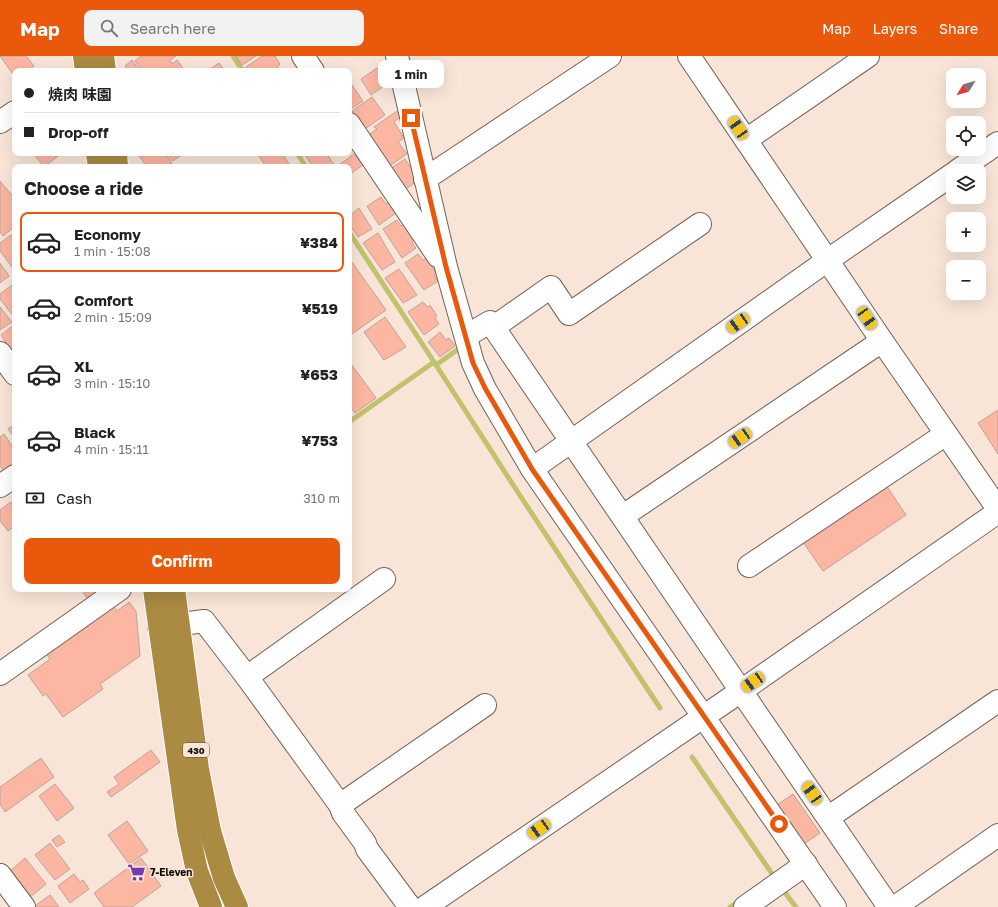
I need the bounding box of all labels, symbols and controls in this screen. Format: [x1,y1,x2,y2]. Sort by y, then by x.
search box [84,10,364,46]
text: Map [20,17,60,40]
icon: search [98,17,120,39]
text: Search here [130,19,216,37]
text: Map [822,20,851,37]
text: Layers [873,20,917,37]
text: Share [939,20,978,37]
callout: 1 min [378,60,444,88]
text: 1 min [395,66,427,82]
north arrow [946,68,986,108]
map controls [946,68,986,300]
text: 焼肉 味園 [48,85,112,103]
route end [402,109,420,127]
car [726,115,750,141]
button: locate [946,116,986,156]
text: Drop-off [48,123,108,141]
button: layers [946,164,986,204]
text: Choose a ride [24,177,143,199]
button: + [946,212,986,252]
icon: car [26,224,62,260]
text: Economy [74,225,141,243]
text: ¥384 [300,233,338,251]
text: 1 min · 15:08 [74,243,151,259]
button: − [946,260,986,300]
icon: car [26,290,62,326]
text: Comfort [74,291,133,309]
text: ¥519 [302,299,338,317]
car [855,305,879,331]
text: 2 min · 15:09 [74,309,152,325]
car [725,311,751,335]
icon: car [26,356,62,392]
text: XL [74,357,93,375]
text: ¥653 [300,365,338,383]
text: 3 min · 15:10 [74,375,150,391]
icon: car [26,422,62,458]
text: Black [74,423,116,441]
car [727,426,753,450]
text: ¥753 [302,431,338,449]
text: 4 min · 15:11 [74,441,149,457]
icon: cash [24,487,46,509]
text: Cash [56,489,92,507]
text: 310 m [303,490,340,506]
button: Confirm [24,538,340,584]
car [740,670,766,694]
road number: 430 [183,743,209,757]
car [800,780,824,806]
route start [770,815,788,833]
car [526,817,552,841]
supermarket icon: 7-Eleven [127,862,147,882]
place label: 7-Eleven [150,866,192,878]

